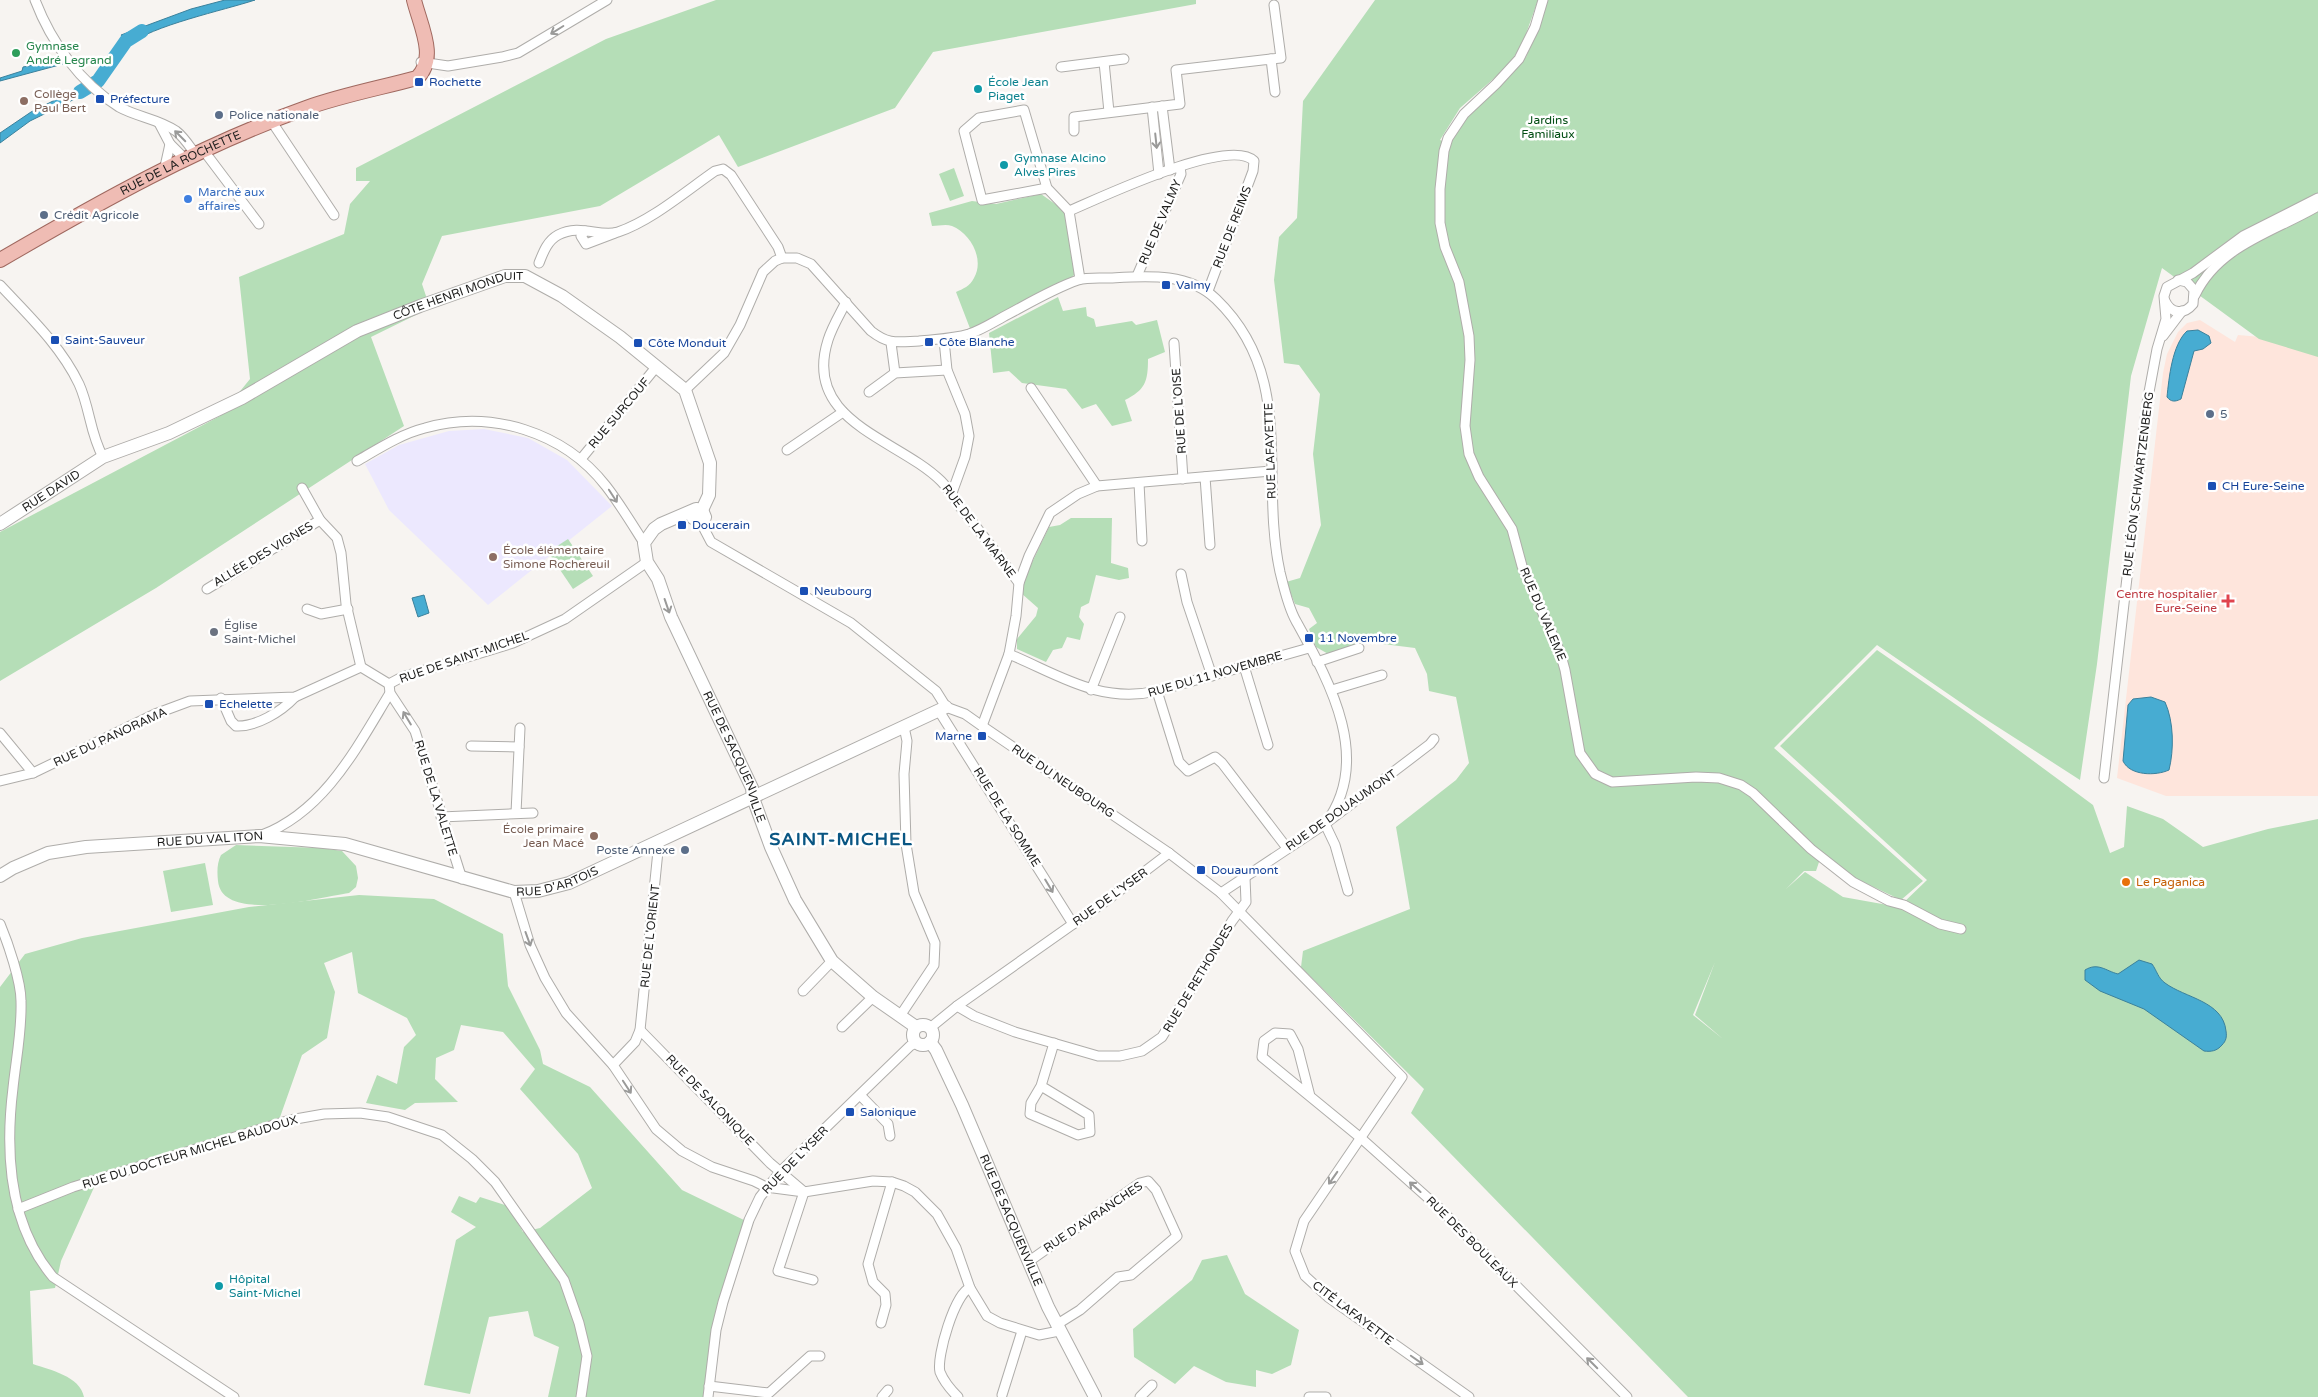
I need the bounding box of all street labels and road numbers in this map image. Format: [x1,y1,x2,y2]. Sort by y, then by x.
street label: RUE DE LA ROCHETTE [118,127,243,198]
street label: RUE DE VALMY [1136,177,1184,267]
street label: RUE DE REIMS [1210,184,1254,270]
street label: CÔTE HENRI MONDUIT [391,269,524,323]
street label: RUE DE L'OISE [1169,367,1189,454]
street label: RUE SURCOUF [585,375,653,451]
street label: RUE LÉON SCHWARTZENBERG [2120,391,2156,577]
street label: RUE LAFAYETTE [1261,402,1279,499]
street label: RUE DAVID [19,467,83,515]
street label: RUE DE LA MARNE [939,482,1019,581]
street label: ALLÉE DES VIGNES [211,519,315,589]
street label: RUE DU VALEME [1517,565,1569,663]
street label: RUE DE SAINT-MICHEL [397,628,531,686]
street label: RUE DU 11 NOVEMBRE [1146,648,1284,700]
street label: RUE DE SACQUENVILLE [700,689,768,825]
street label: RUE DU PANORAMA [51,705,169,769]
street label: RUE DE LA VALETTE [412,738,460,858]
street label: RUE DU NEUBOURG [1009,741,1117,821]
street label: RUE DE LA SOMME [971,765,1044,870]
street label: RUE DE DOUAUMONT [1283,766,1400,854]
street label: RUE DU VAL ITON [156,829,263,849]
street label: RUE D'ARTOIS [516,863,600,899]
street label: RUE DE L'YSER [1070,865,1150,929]
street label: RUE DE L'ORIENT [638,883,662,988]
street label: RUE DE RETHONDES [1160,921,1236,1035]
street label: RUE DE SALONIQUE [663,1052,757,1149]
street label: RUE DU DOCTEUR MICHEL BAUDOUX [81,1112,299,1192]
street label: RUE DE L'YSER [759,1123,831,1197]
street label: RUE DE SACQUENVILLE [977,1152,1045,1289]
street label: RUE D'AVRANCHES [1041,1179,1145,1255]
street label: RUE DES BOULEAUX [1423,1193,1521,1291]
street label: CITÉ LAFAYETTE [1310,1278,1397,1348]

